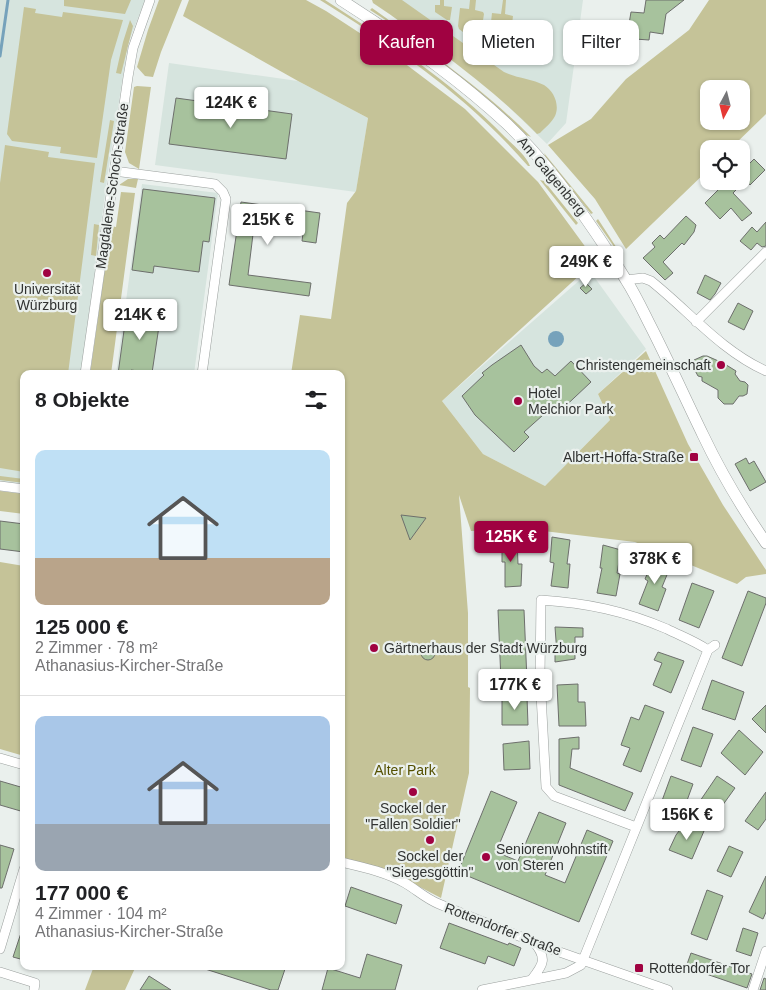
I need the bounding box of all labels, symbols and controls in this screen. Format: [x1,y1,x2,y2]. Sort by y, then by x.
chip: Kaufen [360,20,453,65]
chip: Mieten [463,20,553,65]
chip: Filter [563,20,639,65]
north arrow [700,80,750,130]
map controls [700,80,750,190]
pin: 124K € [190,86,272,129]
text: 124K € [205,94,257,111]
street label: Magdalene-Schoch-Straße [92,102,132,270]
street label: Am Galgenberg [514,133,590,219]
button: locate [700,140,750,190]
pin: 215K € [227,204,309,246]
text: 215K € [242,211,294,228]
pin: 249K € [545,246,627,288]
text: 249K € [560,253,612,270]
marker: Universität Würzburg [41,267,53,279]
place label: Universität Würzburg [14,281,80,313]
pin: 214K € [99,298,181,341]
text: 214K € [114,306,166,323]
place label: Christengemeinschaft [576,357,711,373]
marker: Christengemeinschaft [715,359,727,371]
place label: Hotel Melchior Park [528,385,615,417]
icon: filters [302,386,330,414]
text: 8 Objekte [35,388,130,411]
marker: Hotel Melchior Park [512,395,524,407]
place label: Albert-Hoffa-Straße [563,449,684,465]
marker: Albert-Hoffa-Straße [688,451,700,463]
icon: home [138,483,228,573]
pin: 125K € [470,520,552,563]
text: 125K € [485,528,537,545]
pin: 378K € [614,542,696,585]
text: 378K € [629,550,681,567]
text: 125 000 € [35,615,128,638]
text: 2 Zimmer · 78 m² [35,639,158,656]
place label: Gärtnerhaus der Stadt Würzburg [384,640,587,656]
marker: Gärtnerhaus der Stadt Würzburg [368,642,380,654]
text: Athanasius-Kircher-Straße [35,657,224,674]
pin: 177K € [474,668,556,711]
text: 177K € [489,676,541,693]
icon: home [138,748,228,838]
park label: Alter Park [374,762,437,778]
marker: Sockel der "Fallen Soldier" [407,786,419,798]
pin: 156K € [646,798,728,841]
place label: Sockel der "Fallen Soldier" [365,800,461,832]
text: 156K € [661,806,713,823]
marker: Sockel der "Siegesgöttin" [424,834,436,846]
place label: Seniorenwohnstift von Steren [496,841,607,873]
place label: Sockel der "Siegesgöttin" [387,848,474,880]
marker: Seniorenwohnstift von Steren [480,851,492,863]
text: 177 000 € [35,881,128,904]
street label: Rottendorfer Straße [442,899,564,959]
text: 4 Zimmer · 104 m² [35,905,167,922]
text: Athanasius-Kircher-Straße [35,923,224,940]
place label: Rottendorfer Tor [649,960,750,976]
marker: Rottendorfer Tor [633,962,645,974]

